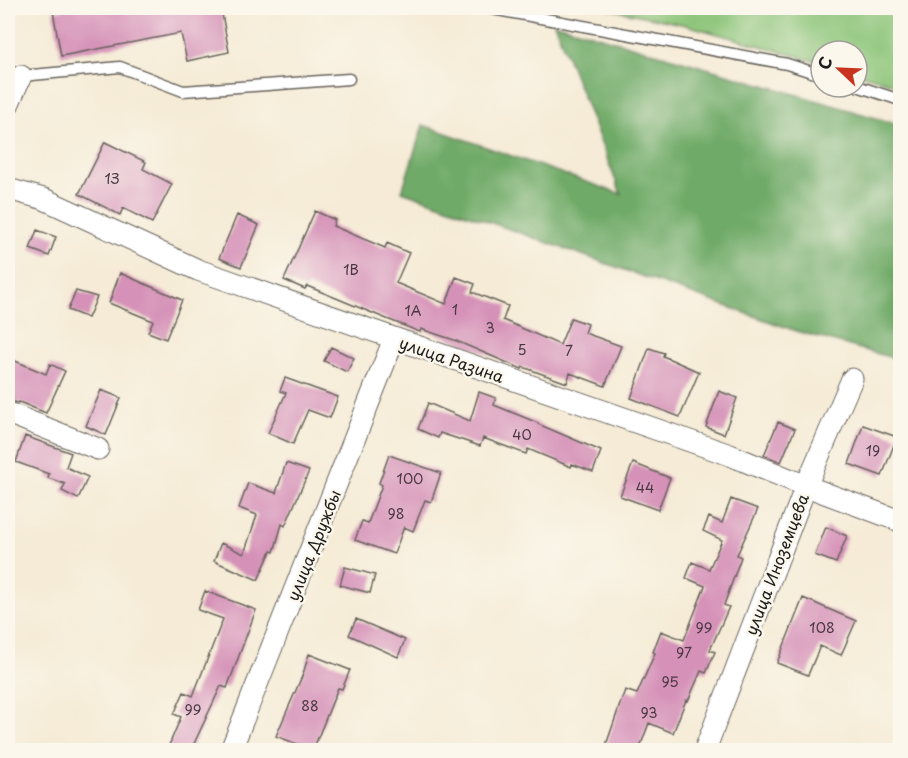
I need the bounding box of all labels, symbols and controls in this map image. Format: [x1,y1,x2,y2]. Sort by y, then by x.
north arrow [809,39,869,99]
text: С [811,53,838,73]
house number: 1З [104,168,120,189]
house number: 1В [343,259,359,280]
house number: 1 [452,299,458,320]
house number: 1А [404,300,422,321]
house number: 3 [485,317,495,338]
street label: улица Разина [396,330,508,388]
house number: 5 [517,339,527,360]
house number: 7 [565,340,573,361]
house number: 40 [512,424,532,445]
house number: 19 [866,440,880,461]
house number: 100 [397,468,423,489]
house number: 44 [636,477,654,498]
street label: улица Дружбы [280,486,346,604]
street label: улица Иноземцева [738,490,814,638]
house number: 98 [388,503,404,524]
house number: 99 [695,617,713,638]
house number: 108 [809,617,835,638]
house number: 97 [676,642,692,663]
house number: 95 [661,671,679,692]
house number: 88 [301,695,319,716]
house number: 99 [184,699,202,720]
house number: 93 [640,702,658,723]

